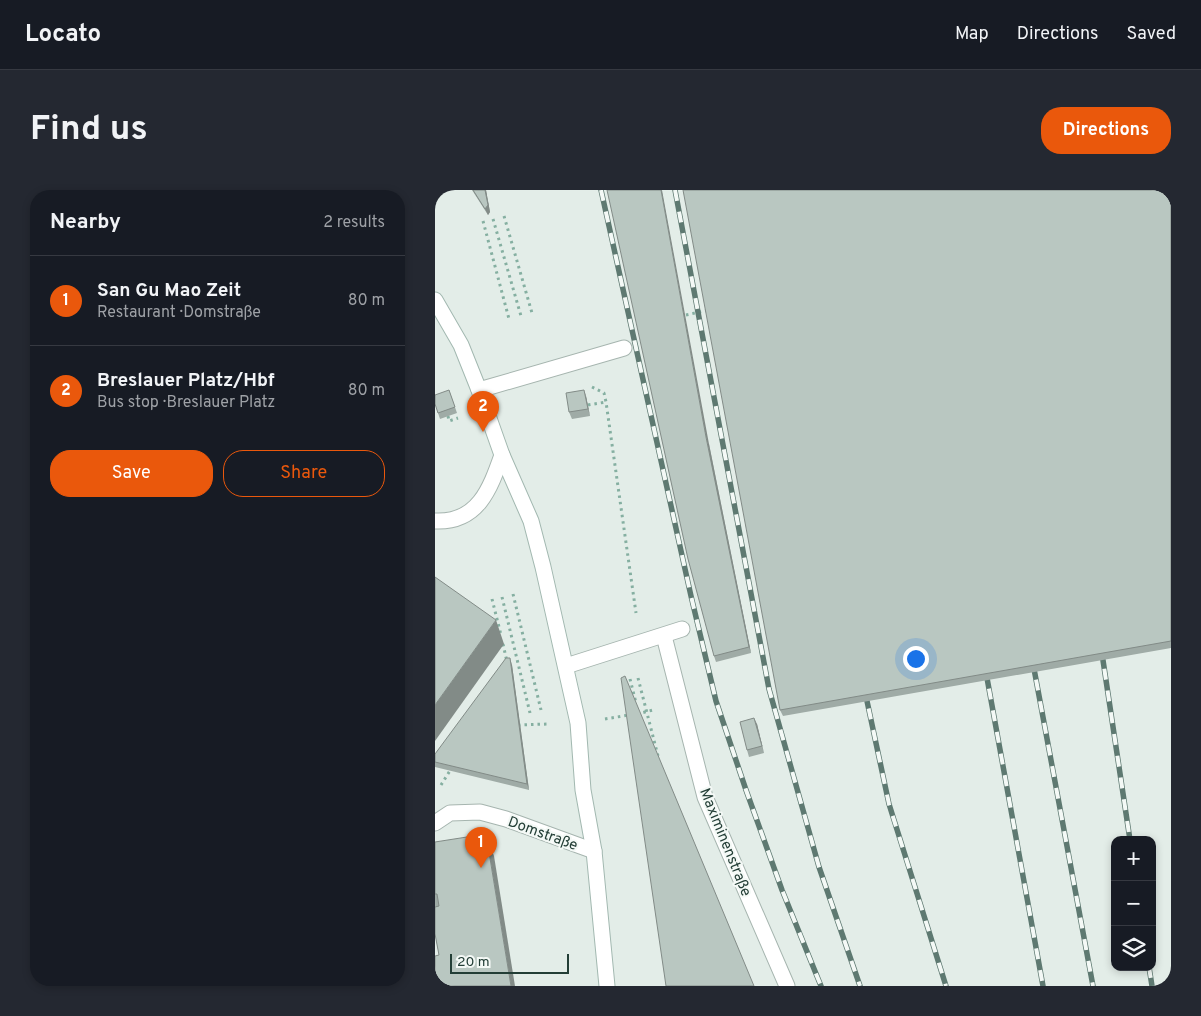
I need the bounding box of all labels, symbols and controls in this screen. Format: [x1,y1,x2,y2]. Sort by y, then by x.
text: Locato [25,20,101,50]
text: Map [955,23,989,46]
text: Directions [1017,23,1099,46]
text: Saved [1127,23,1176,46]
button: Directions [1041,107,1171,154]
text: Find us [30,108,148,152]
text: Nearby [50,209,121,236]
text: 2 results [323,213,385,233]
text: San Gu Mao Zeit [97,279,241,303]
text: 1 [63,291,69,311]
text: 80 m [348,291,385,311]
text: Restaurant · Domstraße [97,303,261,323]
text: Breslauer Platz/Hbf [97,369,275,393]
text: 2 [61,381,71,401]
text: 80 m [348,381,385,401]
pin: 2 [467,391,499,432]
text: Bus stop · Breslauer Platz [97,393,275,413]
button: Save [50,450,213,497]
button: Share [223,450,385,497]
your location [903,646,929,672]
street label: Maximinenstraße [694,786,755,899]
street label: Domstraße [505,813,580,856]
pin: 1 [465,827,497,868]
map controls [1111,836,1156,971]
button: + [1111,836,1156,881]
button: − [1111,881,1156,926]
button: layers [1111,926,1156,971]
scale bar [450,951,569,974]
text: 20 m [457,954,490,971]

